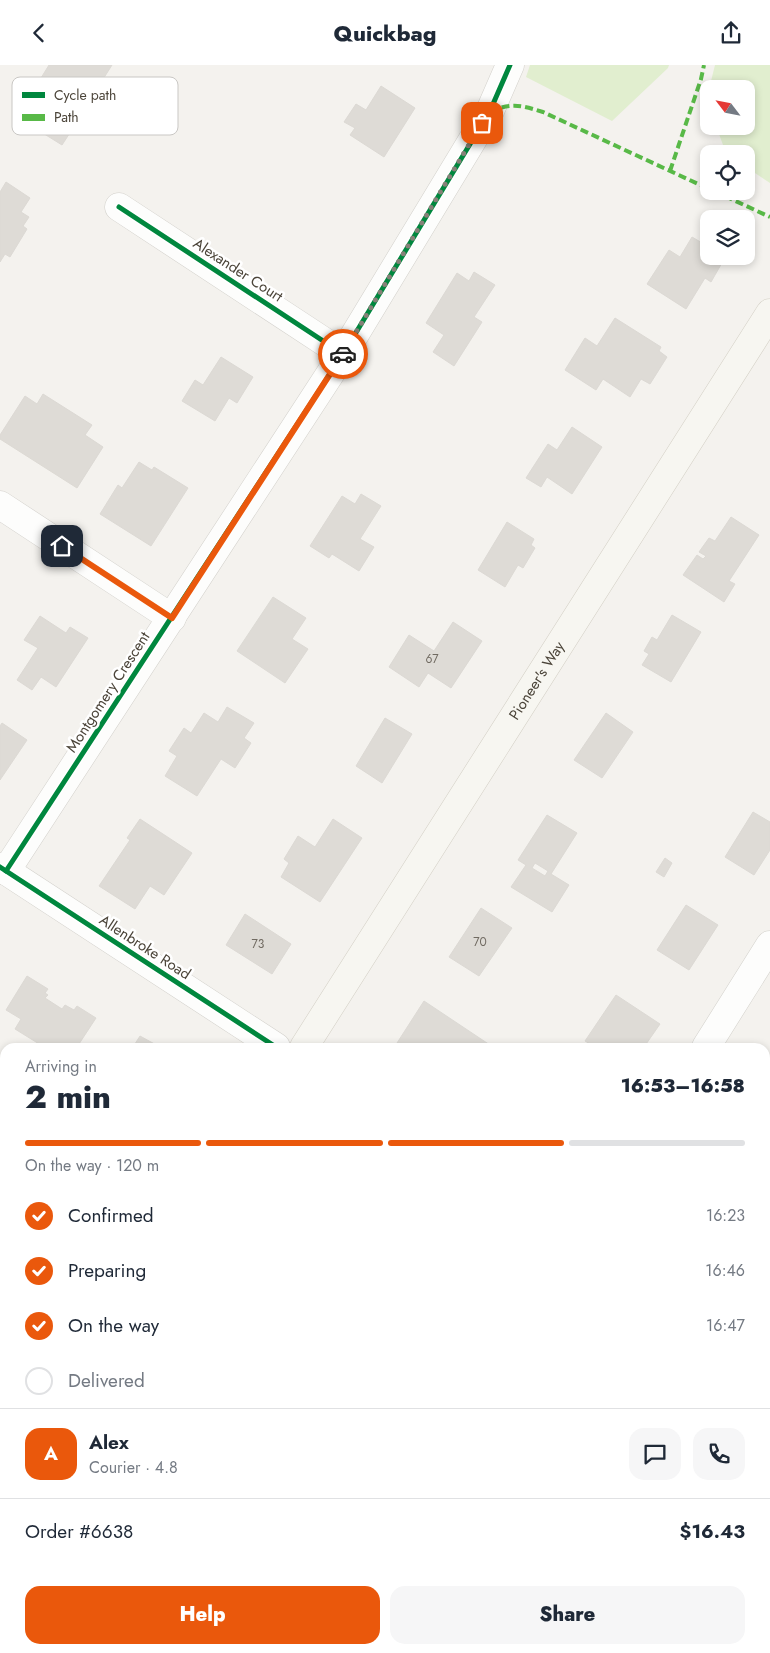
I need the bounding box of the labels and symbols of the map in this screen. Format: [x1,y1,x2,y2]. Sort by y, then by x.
legend [12,77,178,135]
north arrow [700,80,755,135]
text: Cycle path [54,85,116,105]
pin [461,102,503,144]
text: Path [54,107,79,127]
street label: Alexander Court [189,233,288,308]
courier [318,329,368,379]
pin [41,525,83,567]
street label: Montgomery Crescent [61,627,156,757]
street label: Pioneer's Way [503,637,570,724]
house number: 67 [425,650,439,668]
street label: Allenbroke Road [95,909,195,985]
house number: 70 [473,933,487,951]
house number: 73 [252,935,265,953]

